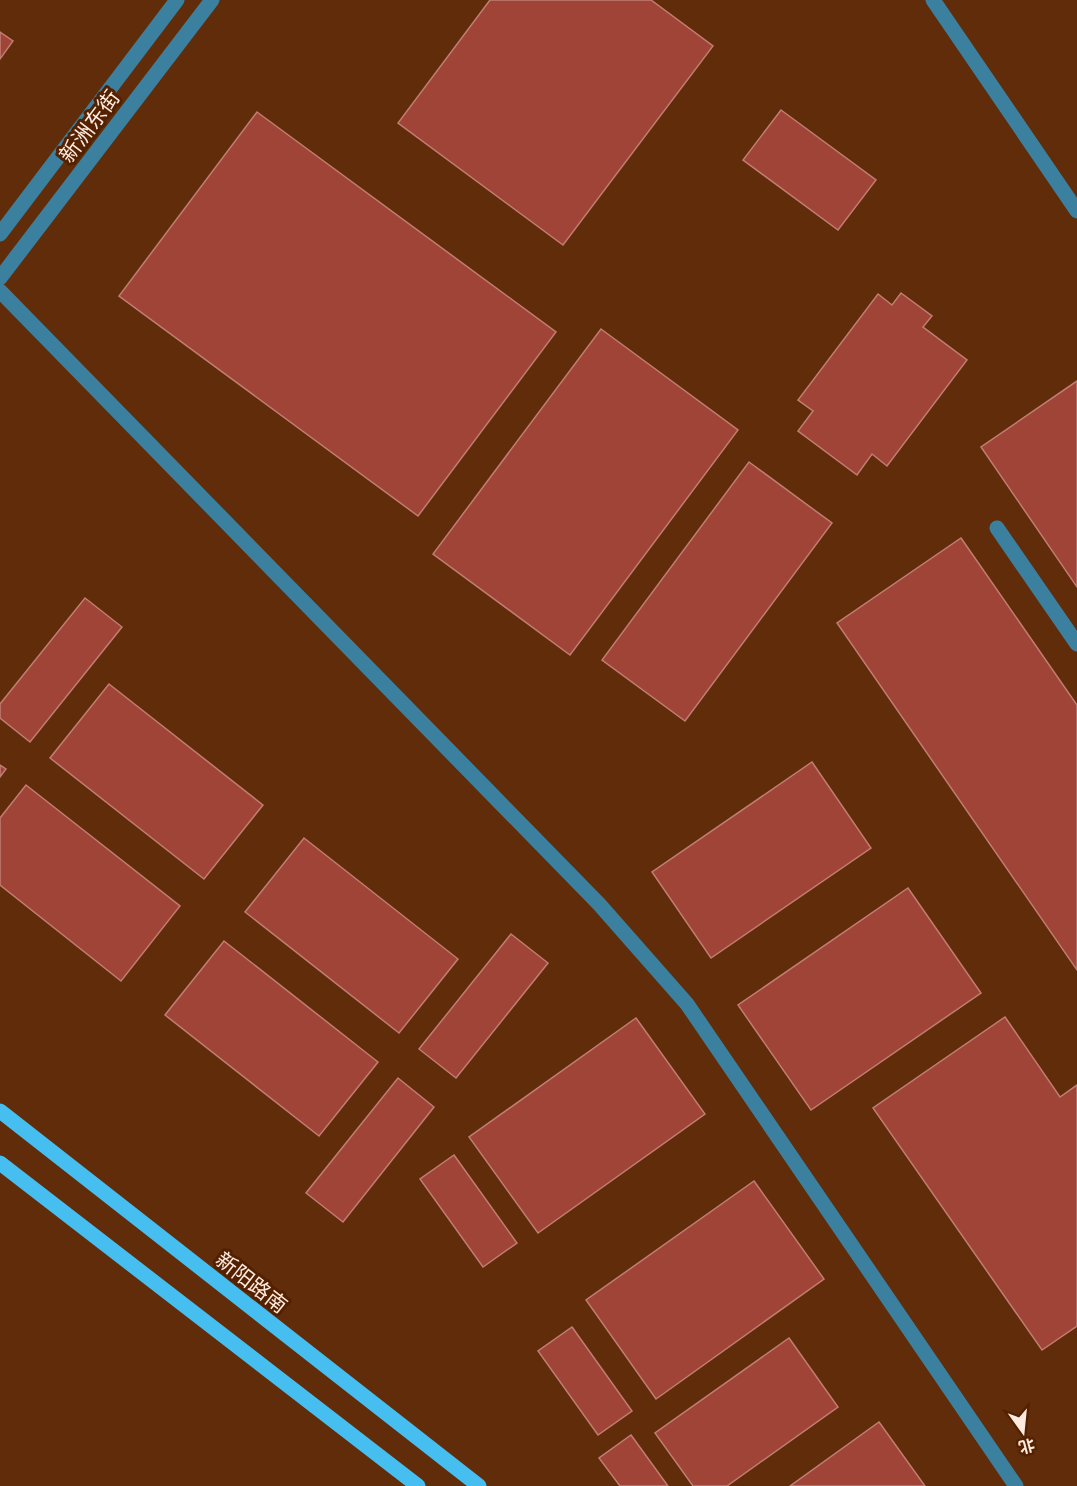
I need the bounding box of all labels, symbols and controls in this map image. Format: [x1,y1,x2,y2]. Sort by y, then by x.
street label: 新洲东街 [53,85,125,167]
street label: 新阳路南 [211,1246,293,1318]
north arrow [993,1402,1053,1462]
text: 北 [1017,1435,1037,1458]

